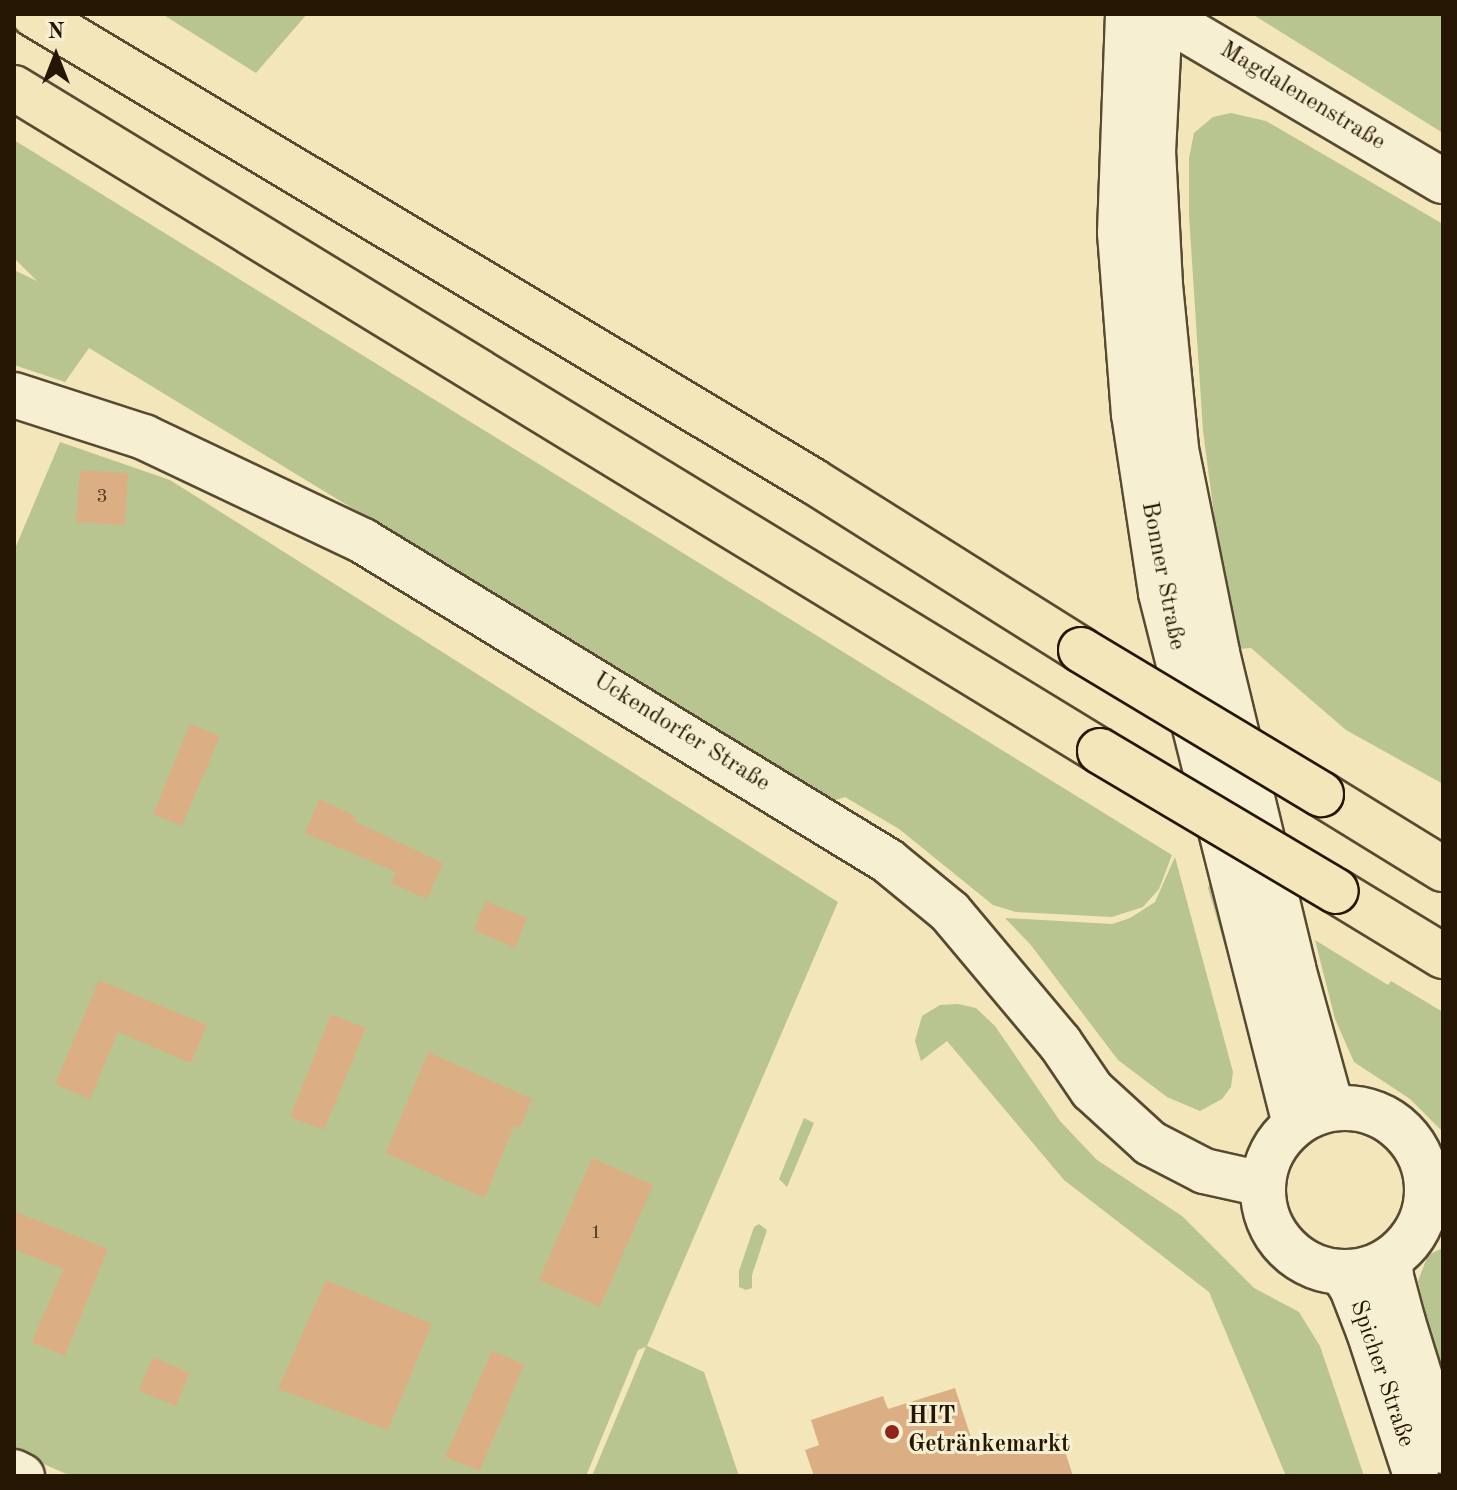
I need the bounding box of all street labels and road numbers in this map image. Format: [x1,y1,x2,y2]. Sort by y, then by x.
street label: Magdalenenstraße [1214,36,1390,158]
street label: Bonner Straße [1133,499,1191,653]
street label: Uckendorfer Straße [587,667,775,799]
street label: Spicher Straße [1342,1297,1420,1451]

